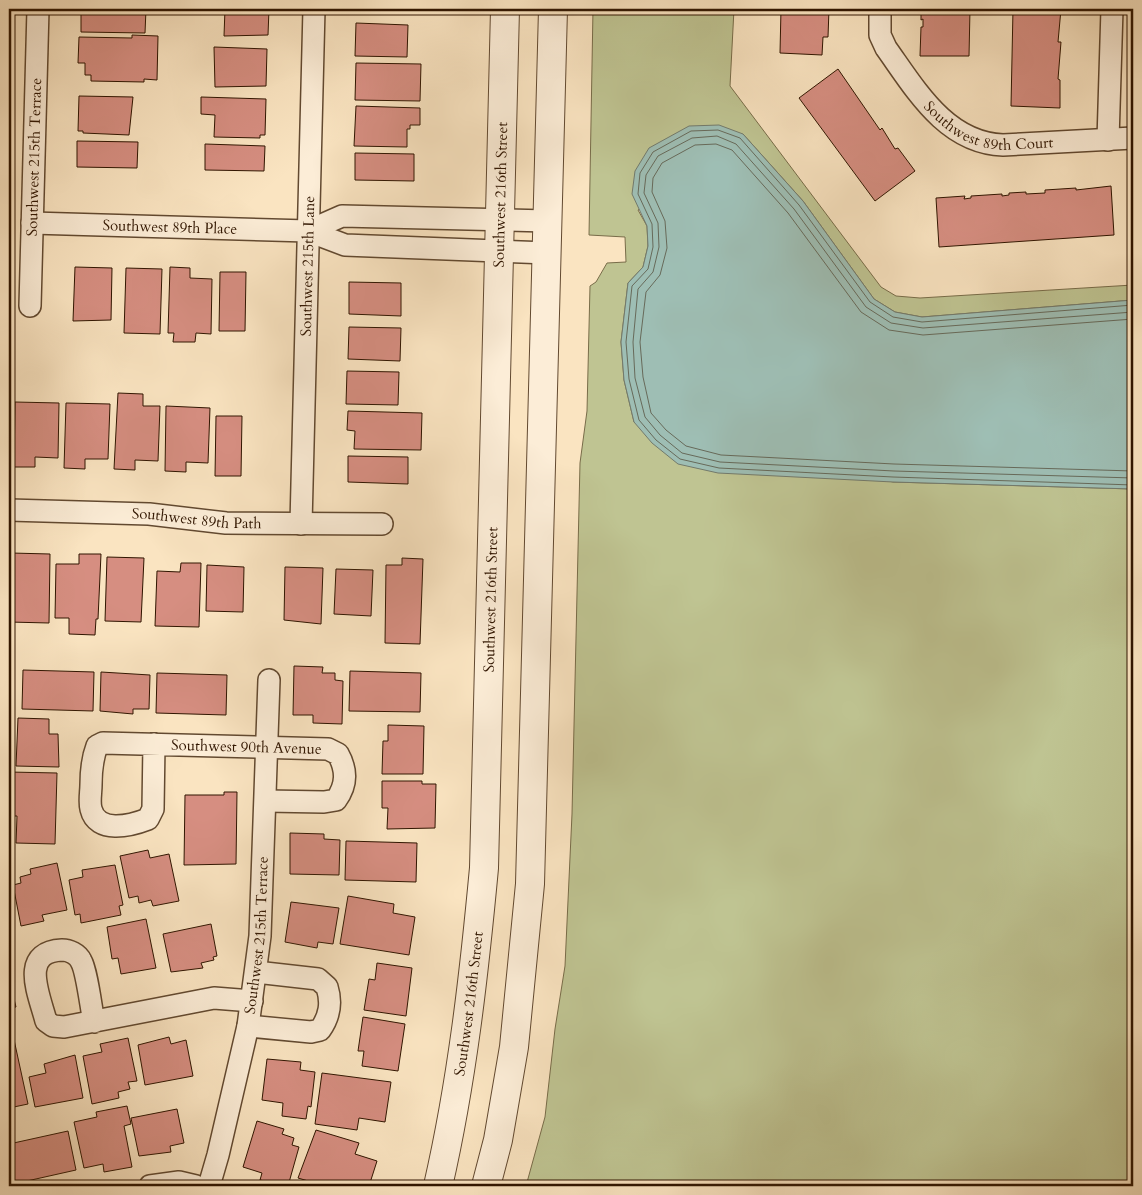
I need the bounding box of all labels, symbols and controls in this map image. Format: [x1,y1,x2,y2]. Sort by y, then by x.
street label: Southwest 215th Terrace [22,77,46,237]
street label: Southwest 89th Court [919,97,1054,155]
street label: Southwest 216th Street [489,121,512,268]
street label: Southwest 215th Lane [296,195,319,337]
street label: Southwest 89th Place [102,215,238,239]
street label: Southwest 89th Path [132,504,262,533]
street label: Southwest 216th Street [479,526,502,673]
street label: Southwest 90th Avenue [171,735,322,759]
street label: Southwest 215th Terrace [240,856,273,1015]
street label: Southwest 216th Street [449,930,488,1077]

